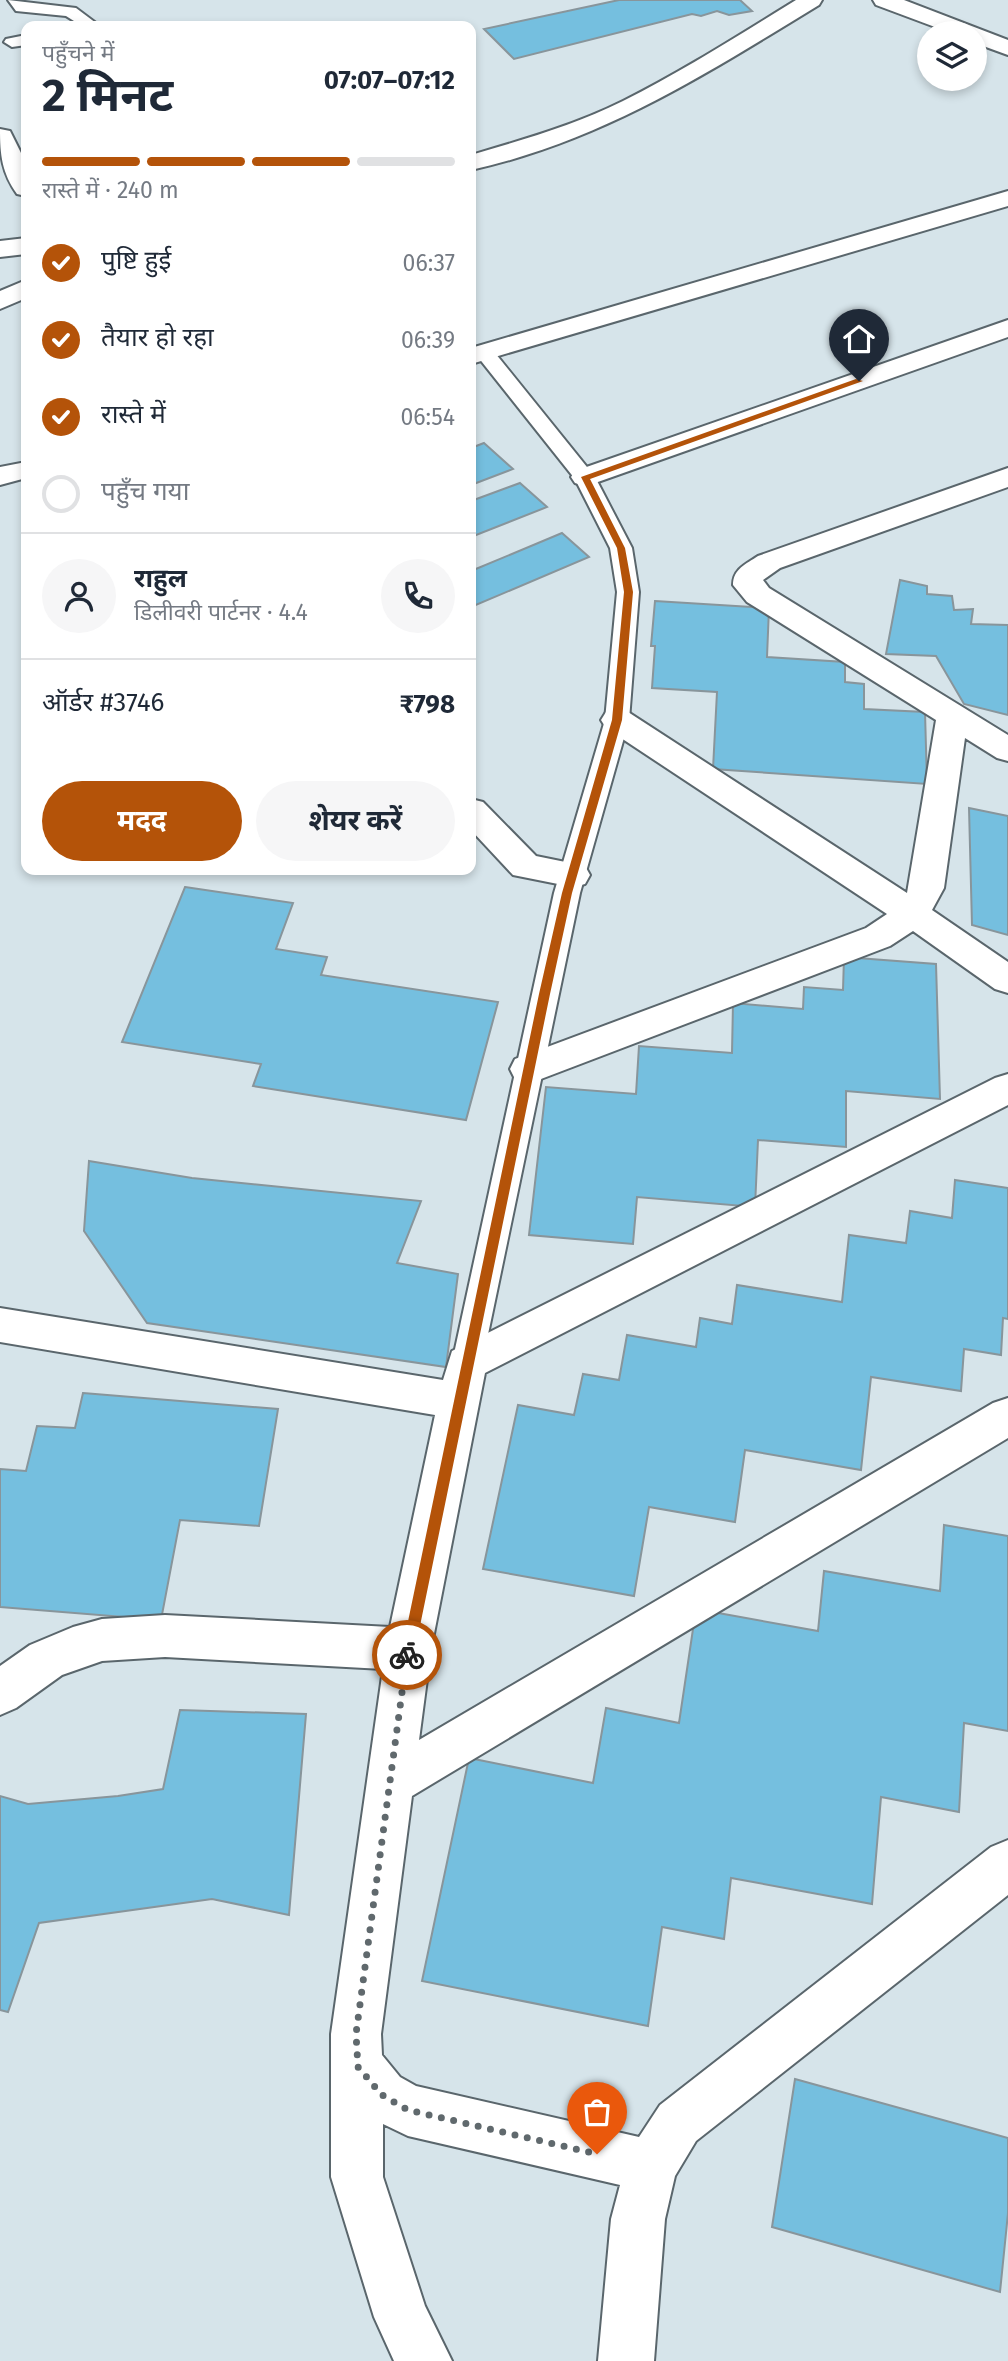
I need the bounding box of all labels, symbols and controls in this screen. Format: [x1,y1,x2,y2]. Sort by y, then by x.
map controls [917,21,987,91]
button: layers [917,21,987,91]
text: पहुँचने में [42,39,115,67]
text: 07:07–07:12 [324,65,455,96]
text: 2 मिनट [42,68,173,123]
text: रास्ते में · 240 m [42,176,179,204]
icon: check [42,244,80,282]
text: पुष्टि हुई [101,245,171,276]
text: 06:37 [403,249,455,277]
pin [829,309,889,381]
icon: home [840,320,878,358]
icon: check [42,321,80,359]
text: तैयार हो रहा [101,322,214,353]
text: 06:39 [401,326,455,354]
icon: check [42,398,80,436]
text: रास्ते में [101,399,166,430]
text: 06:54 [401,403,455,431]
text: पहुँच गया [101,476,189,507]
button: person [42,559,116,633]
button: phone [381,559,455,633]
text: राहुल [134,563,187,594]
text: डिलीवरी पार्टनर · 4.4 [134,598,308,626]
text: ऑर्डर #3746 [42,687,164,718]
text: ₹798 [399,689,455,720]
button: मदद [42,781,242,861]
button: शेयर करें [256,781,455,861]
courier [372,1620,442,1690]
icon: bike [388,1636,426,1674]
pin [567,2082,627,2154]
icon: bag [578,2093,616,2131]

